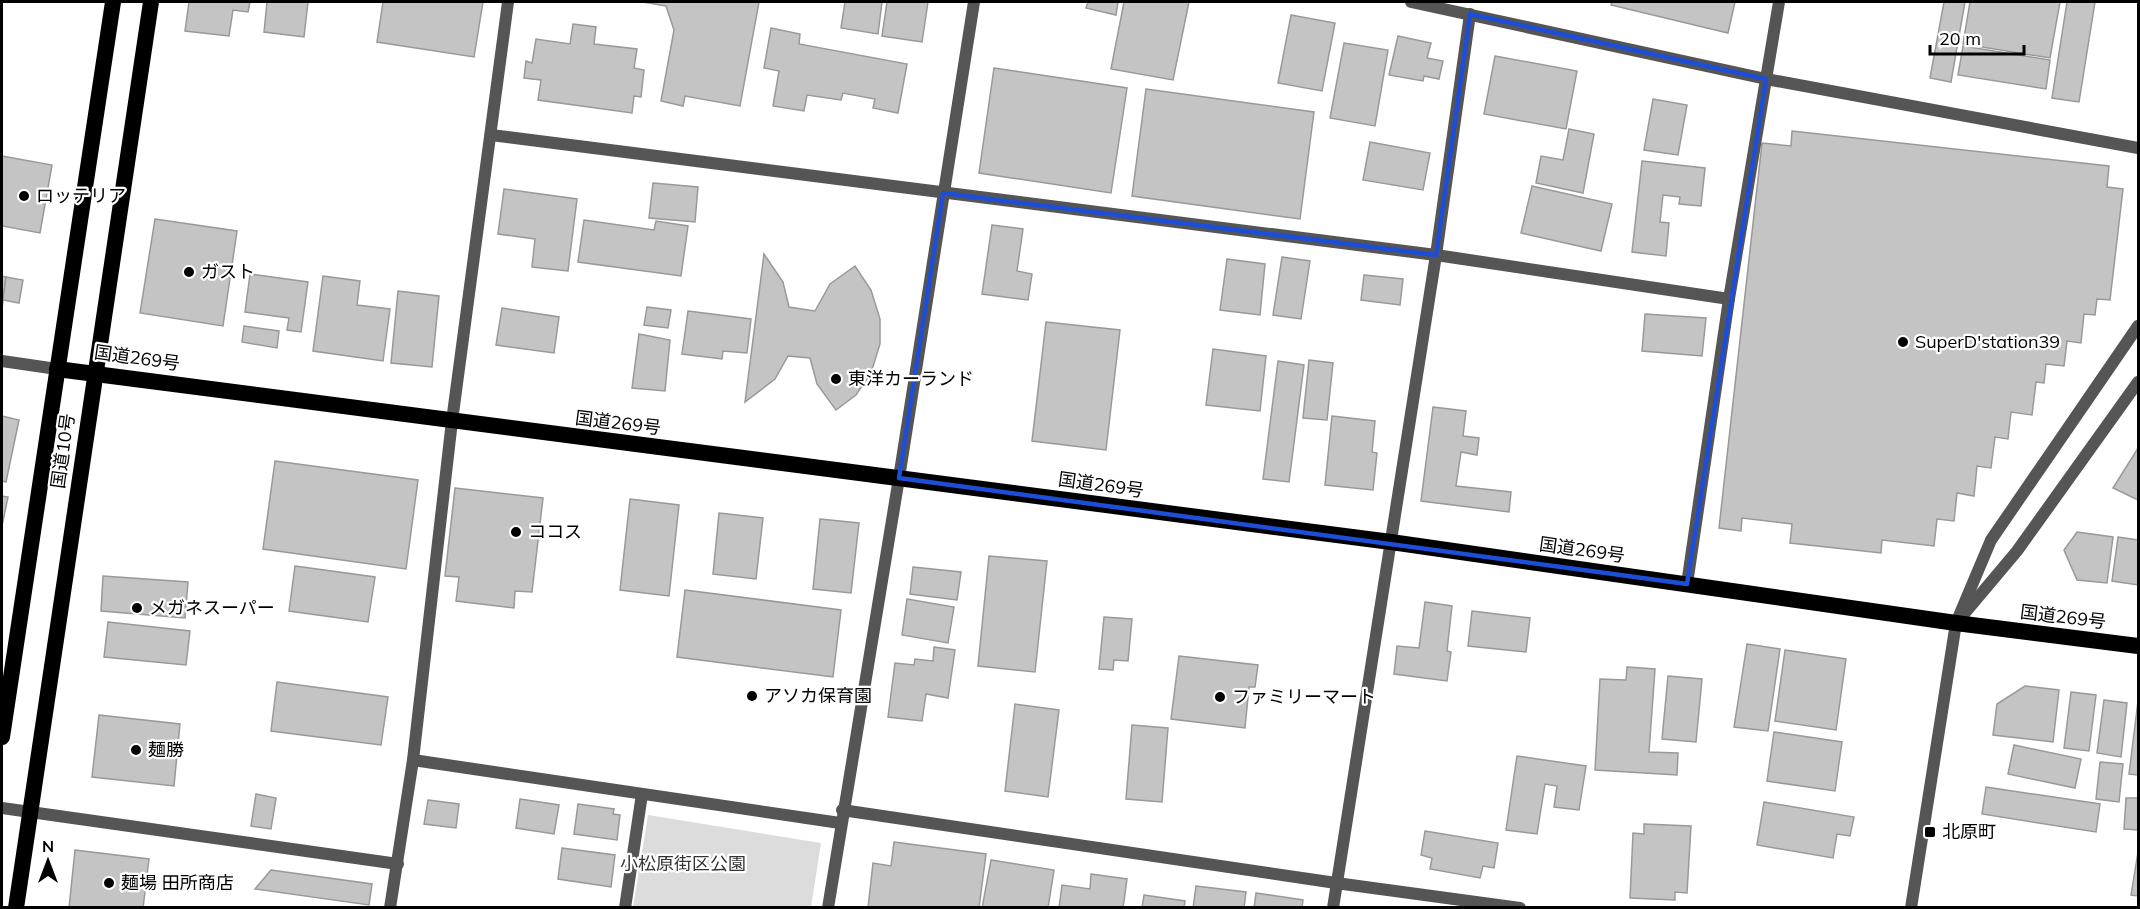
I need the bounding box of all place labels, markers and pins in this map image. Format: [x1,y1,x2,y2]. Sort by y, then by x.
place label: ロッテリア [36,184,126,207]
marker: ロッテリア [17,189,31,203]
place label: ガスト [201,260,255,283]
marker: ガスト [182,265,196,279]
place label: SuperD'station39 [1915,330,2060,353]
marker: SuperD'station39 [1896,335,1910,349]
place label: 東洋カーランド [848,367,974,390]
marker: 東洋カーランド [829,372,843,386]
place label: ココス [528,520,582,543]
marker: ココス [509,525,523,539]
place label: メガネスーパー [149,596,275,619]
marker: メガネスーパー [130,601,144,615]
place label: アソカ保育園 [764,684,872,707]
place label: ファミリーマート [1232,685,1376,708]
marker: アソカ保育園 [745,689,759,703]
marker: ファミリーマート [1213,690,1227,704]
place label: 麺勝 [148,738,184,761]
marker: 麺勝 [129,743,143,757]
place label: 北原町 [1942,820,1996,843]
marker: 北原町 [1923,825,1937,839]
place label: 麺場 田所商店 [121,871,234,894]
marker: 麺場 田所商店 [102,876,116,890]

